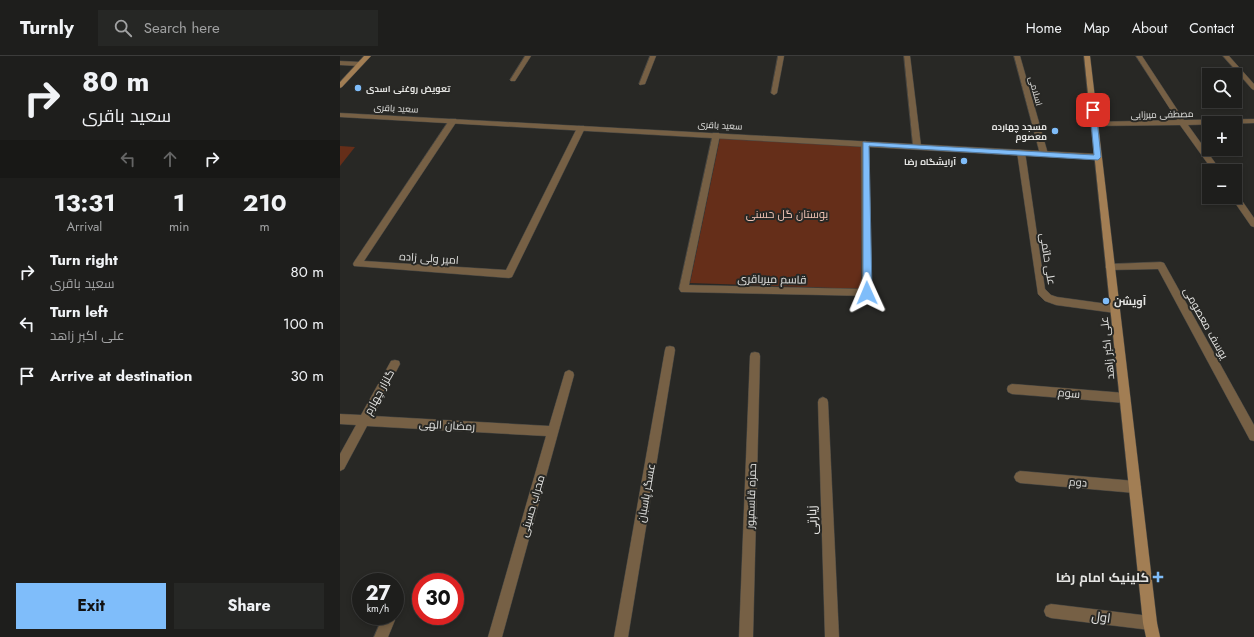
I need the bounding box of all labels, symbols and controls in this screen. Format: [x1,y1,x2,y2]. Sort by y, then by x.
search box [98,10,378,46]
text: Turnly [20,14,74,41]
icon: search [112,17,134,39]
text: Search here [144,17,220,39]
text: Home [1026,18,1062,38]
text: Map [1084,18,1110,38]
text: About [1132,18,1167,38]
text: Contact [1189,18,1234,38]
text: 80 m [82,61,149,102]
map controls [1202,68,1242,204]
button: search [1202,68,1242,108]
icon: right [16,72,68,124]
street label: اسلامی [1026,75,1046,107]
place label: تعویض روغنی اسدی [366,82,451,95]
marker: تعویض روغنی اسدی [353,83,363,93]
pin [1076,93,1110,127]
icon: arrive [1082,99,1104,121]
street label: سعید باقری [373,100,419,116]
text: سعید باقری [82,103,171,129]
street label: مصطفی میرزایی [1130,107,1194,121]
button: + [1202,116,1242,156]
street label: سعید باقری [697,117,743,133]
place label: مسجد چهارده معصوم [992,120,1047,143]
marker: مسجد چهارده معصوم [1050,126,1060,136]
icon: left [117,148,139,170]
icon: ahead [159,148,181,170]
icon: right [201,148,223,170]
place label: آرایشگاه رضا [904,155,956,168]
marker: آرایشگاه رضا [959,156,969,166]
button: − [1202,164,1242,204]
text: 13:31 [53,185,115,220]
text: 1 [173,185,185,220]
text: 210 [243,185,287,220]
park label: بوستان گل حسنی [746,206,828,222]
text: Arrival [67,217,102,236]
text: min [169,217,189,236]
text: m [260,217,270,236]
street label: علی حاتمی [1036,232,1060,286]
street label: امیر ولی زاده [399,248,459,268]
text: Turn right [50,249,118,271]
icon: right [16,261,38,283]
text: 80 m [291,261,324,283]
street label: قاسم میرباقری [737,270,807,288]
position arrow [846,272,888,314]
text: سعید باقری [50,274,114,293]
street label: یوسف معصومی [1180,284,1232,362]
place label: آویشن [1114,293,1147,309]
marker: آویشن [1101,296,1111,306]
text: Turn left [50,301,108,323]
icon: left [16,313,38,335]
text: 100 m [283,313,324,335]
street label: علی اکبر زاهد [1096,316,1118,380]
text: علی اکبر زاهد [50,326,125,345]
icon: arrive [16,365,38,387]
text: Arrive at destination [50,365,192,387]
text: 30 m [291,365,324,387]
street label: گلزار چهارم [360,366,398,418]
street label: سوم [1057,384,1081,402]
street label: رمضان الهی [419,416,476,434]
street label: عسگر پاسبان [633,462,659,524]
street label: حمزه قاسمپور [742,463,760,530]
street label: محراب حسینی [516,473,548,539]
street label: دوم [1068,473,1088,491]
street label: زیارتی [802,505,822,535]
place label: کلینیک امام رضا [1056,568,1149,587]
marker: کلینیک امام رضا [1152,571,1164,583]
speed limit sign: 30 [412,573,464,625]
text: 27 [365,579,391,608]
button: Exit [16,583,166,629]
button: Share [174,583,324,629]
text: km/h [367,601,389,616]
street label: اول [1090,606,1112,628]

